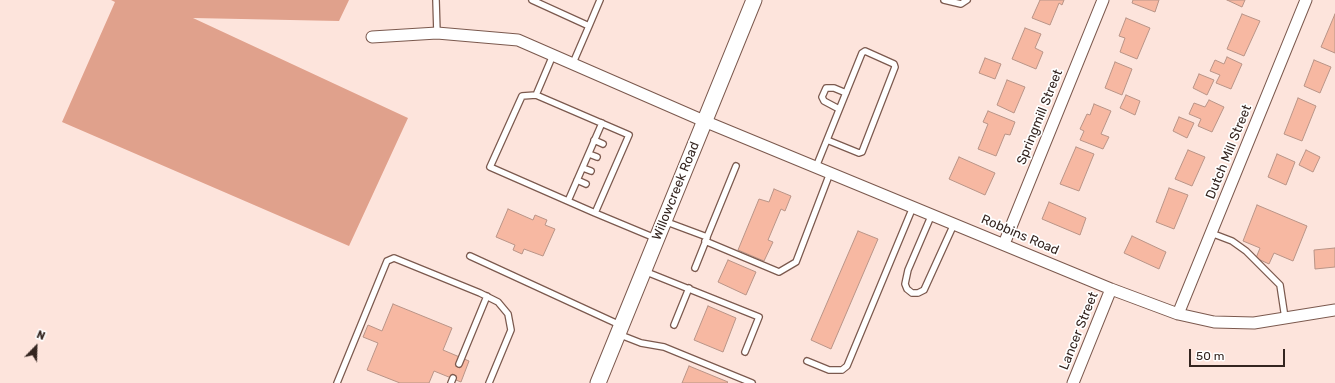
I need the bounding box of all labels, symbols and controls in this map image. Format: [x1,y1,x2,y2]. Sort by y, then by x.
street label: Springmill Street [1014,67,1066,167]
street label: Dutch Mill Street [1203,102,1255,202]
street label: Willowcreek Road [649,140,703,242]
street label: Robbins Road [979,212,1061,258]
street label: Lancer Street [1056,290,1102,372]
north arrow [16,327,56,367]
text: N [35,328,47,343]
scale bar [1191,341,1287,367]
text: 50 m [1196,349,1224,363]

